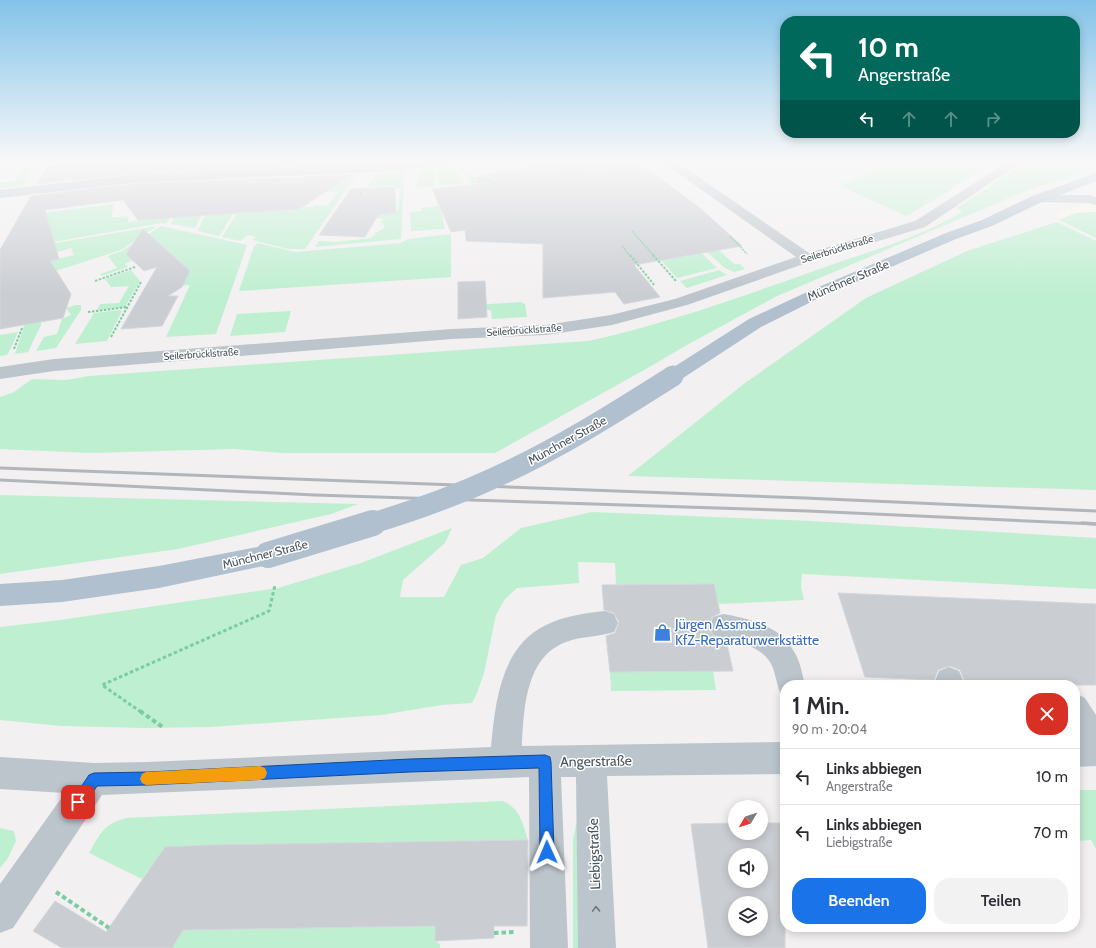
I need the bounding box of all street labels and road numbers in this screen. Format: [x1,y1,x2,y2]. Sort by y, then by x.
street label: Seilerbrücklstraße [799,232,875,266]
street label: Münchner Straße [805,256,891,304]
street label: Seilerbrücklstraße [486,321,562,339]
street label: Seilerbrücklstraße [163,345,239,363]
street label: Münchner Straße [525,412,609,468]
street label: Münchner Straße [221,536,309,572]
street label: Angerstraße [560,751,632,771]
street label: Liebigstraße [584,818,604,890]

